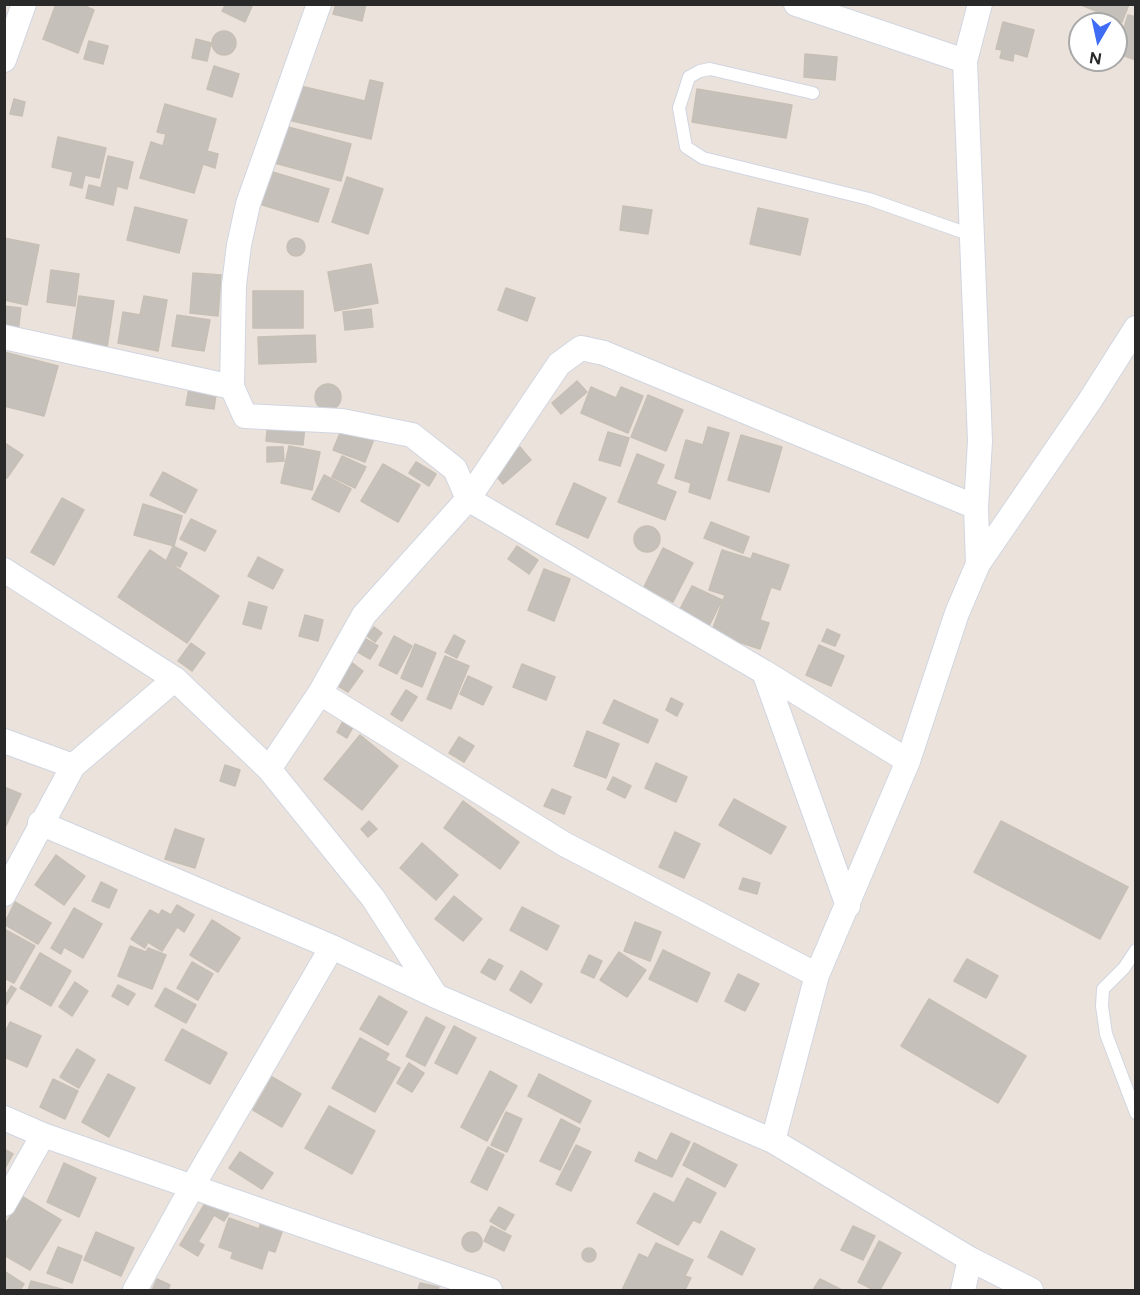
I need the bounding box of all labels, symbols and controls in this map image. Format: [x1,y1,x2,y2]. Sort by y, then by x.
north arrow [1068,12,1128,72]
text: N [1088,48,1103,69]

